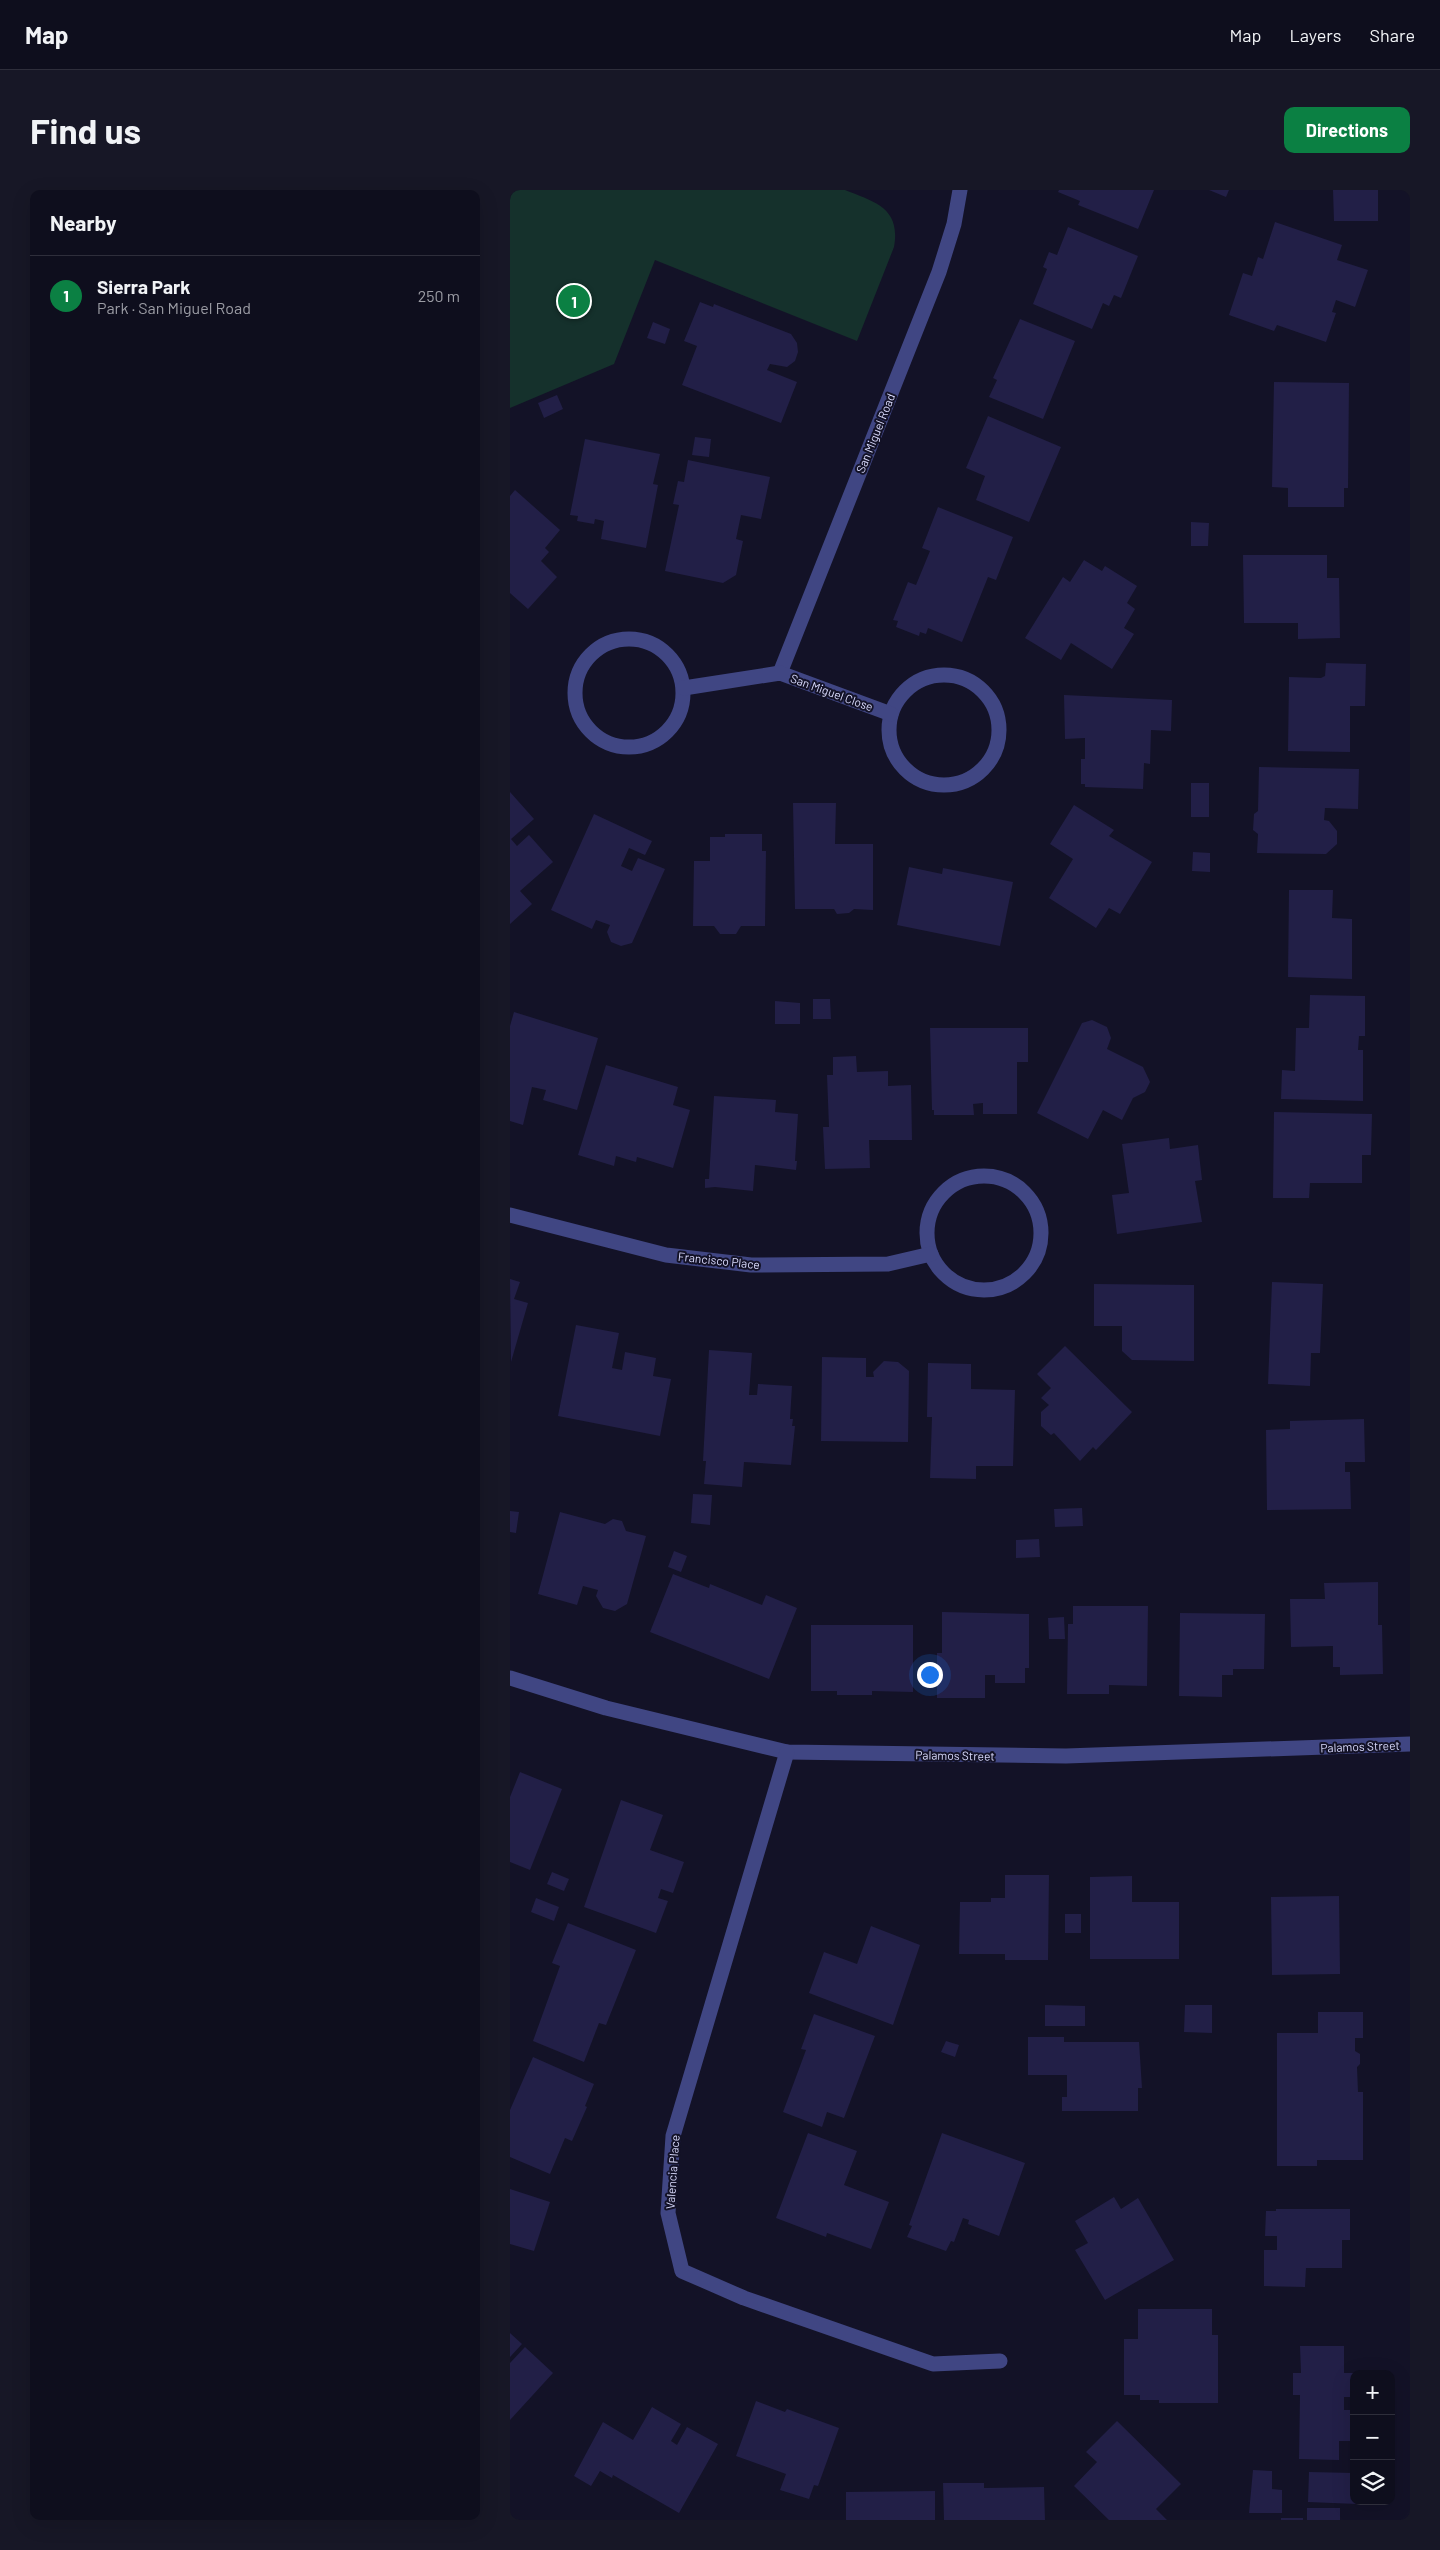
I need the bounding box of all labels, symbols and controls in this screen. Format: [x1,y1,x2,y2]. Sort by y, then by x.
text: Map [25,20,68,49]
text: Map [1229,24,1261,46]
text: Layers [1289,24,1342,46]
text: Share [1370,24,1415,46]
button: Directions [1284,107,1410,153]
text: Find us [30,109,141,151]
text: Nearby [50,210,116,235]
text: Sierra Park [97,275,190,298]
pin: 1 [558,282,590,320]
text: 1 [63,286,69,305]
text: 250 m [418,286,460,305]
text: Park · San Miguel Road [97,298,251,317]
street label: San Miguel Road [853,391,897,475]
street label: San Miguel Close [789,671,875,713]
street label: Francisco Place [677,1249,761,1271]
your location [917,1662,943,1688]
street label: Palamos Street [1320,1738,1400,1754]
street label: Palamos Street [915,1747,995,1763]
street label: Valencia Place [662,2134,682,2210]
map controls [1350,2370,1395,2505]
button: + [1350,2370,1395,2415]
button: − [1350,2415,1395,2460]
button: layers [1350,2460,1395,2505]

